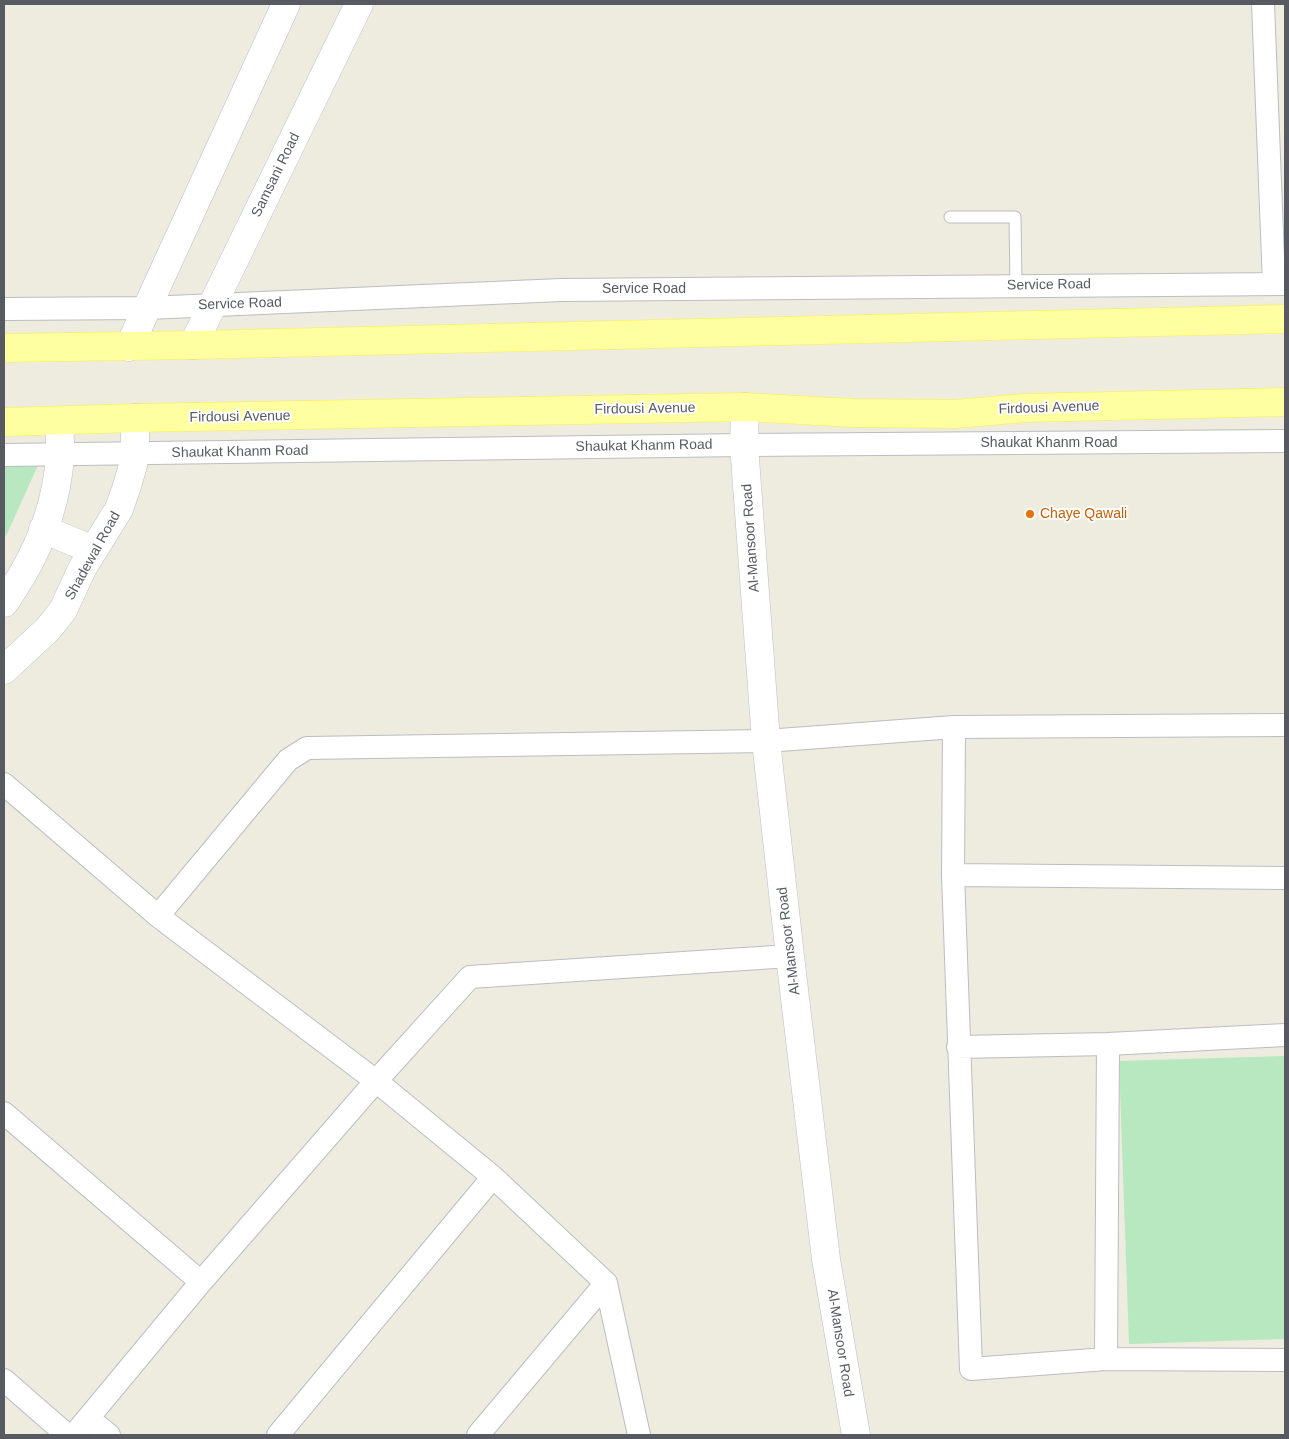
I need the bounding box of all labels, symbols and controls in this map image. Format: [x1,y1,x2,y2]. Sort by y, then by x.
street label: Samsani Road [248,130,304,220]
street label: Service Road [1007,276,1091,294]
street label: Service Road [602,281,686,297]
street label: Service Road [198,294,282,314]
street label: Firdousi Avenue [998,398,1100,418]
street label: Firdousi Avenue [594,400,696,418]
street label: Firdousi Avenue [189,408,291,426]
street label: Shaukat Khanm Road [981,435,1117,451]
street label: Shaukat Khanm Road [575,436,713,456]
street label: Shaukat Khanm Road [171,442,309,462]
street label: Al-Mansoor Road [739,483,763,593]
place label: Chaye Qawali [1040,506,1127,522]
marker: Chaye Qawali [1024,508,1036,520]
street label: Shadewal Road [62,509,124,603]
street label: Al-Mansoor Road [774,886,804,996]
street label: Al-Mansoor Road [823,1288,857,1398]

